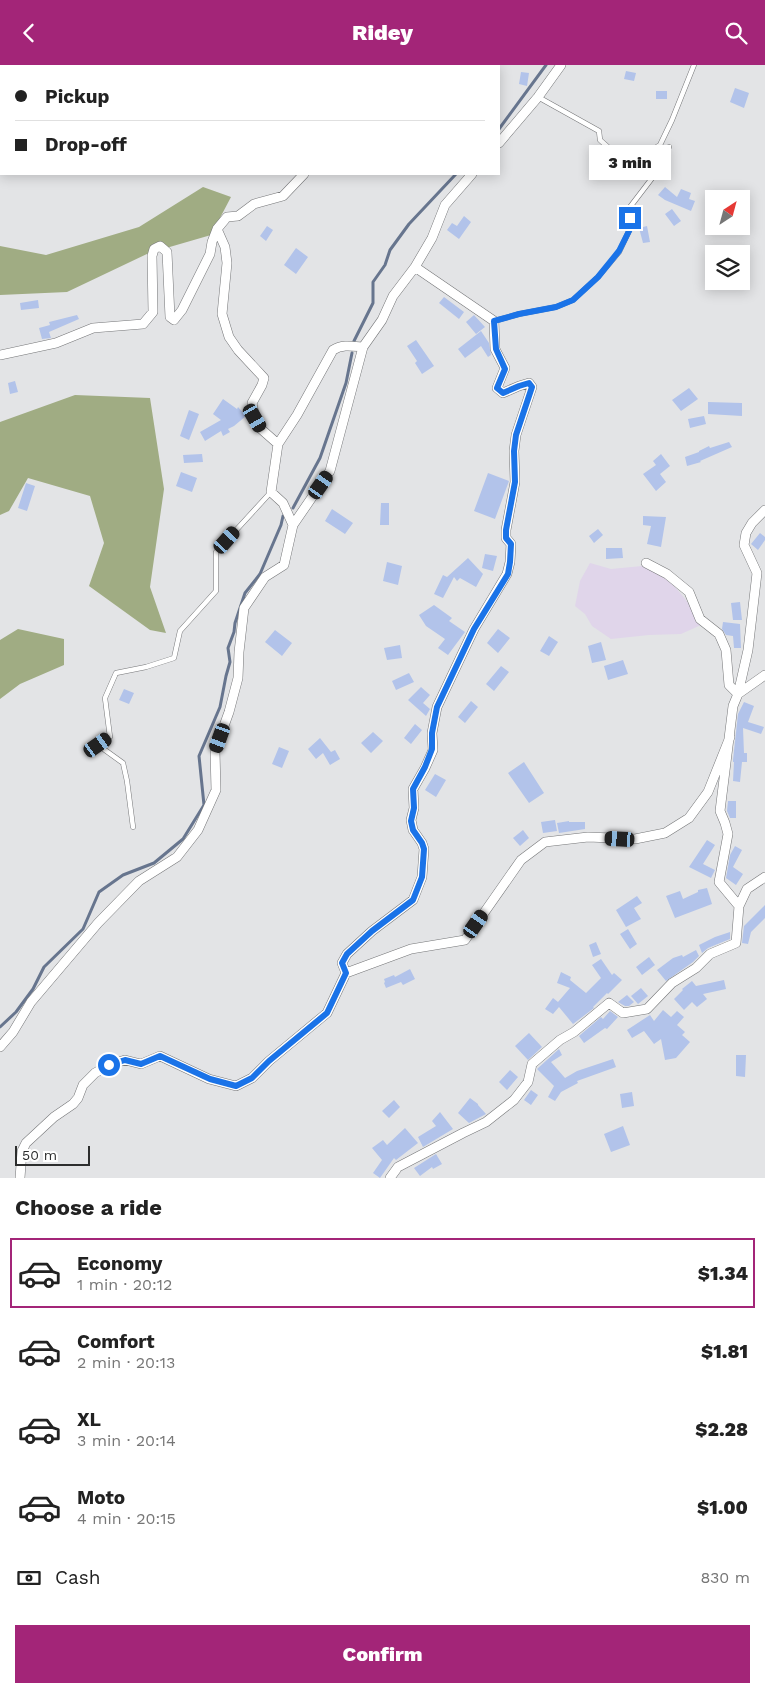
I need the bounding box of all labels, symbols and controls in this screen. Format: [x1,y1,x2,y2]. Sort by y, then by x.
icon: back [15,19,43,47]
icon: search [722,19,750,47]
text: Ridey [352,20,413,45]
text: Pickup [45,85,109,108]
text: Drop-off [45,133,127,156]
callout: 3 min [589,145,671,181]
text: 3 min [608,153,652,172]
north arrow [705,190,750,235]
map controls [705,190,750,290]
route end [619,207,641,229]
button: layers [705,245,750,290]
car [241,401,268,435]
car [306,468,335,502]
car [211,524,242,556]
car [207,721,232,755]
car [81,730,114,760]
car [604,831,635,847]
car [461,907,490,941]
route start [98,1054,120,1076]
scale bar [15,1143,90,1166]
text: 50 m [22,1147,57,1163]
text: Choose a ride [15,1195,162,1220]
icon: car [17,1251,62,1296]
text: Economy [77,1252,162,1275]
text: $1.34 [698,1262,748,1285]
text: 1 min · 20:12 [77,1275,172,1294]
icon: car [17,1329,62,1374]
text: Comfort [77,1330,155,1353]
text: $1.81 [701,1340,748,1363]
text: 2 min · 20:13 [77,1353,175,1372]
icon: car [17,1407,62,1452]
text: XL [77,1408,101,1431]
text: $2.28 [695,1418,748,1441]
text: 3 min · 20:14 [77,1431,176,1450]
icon: car [17,1485,62,1530]
text: Moto [77,1486,125,1509]
text: $1.00 [697,1496,748,1519]
text: 4 min · 20:15 [77,1509,176,1528]
icon: cash [15,1564,43,1592]
text: Cash [55,1566,101,1589]
text: 830 m [700,1568,750,1587]
button: Confirm [15,1625,750,1683]

